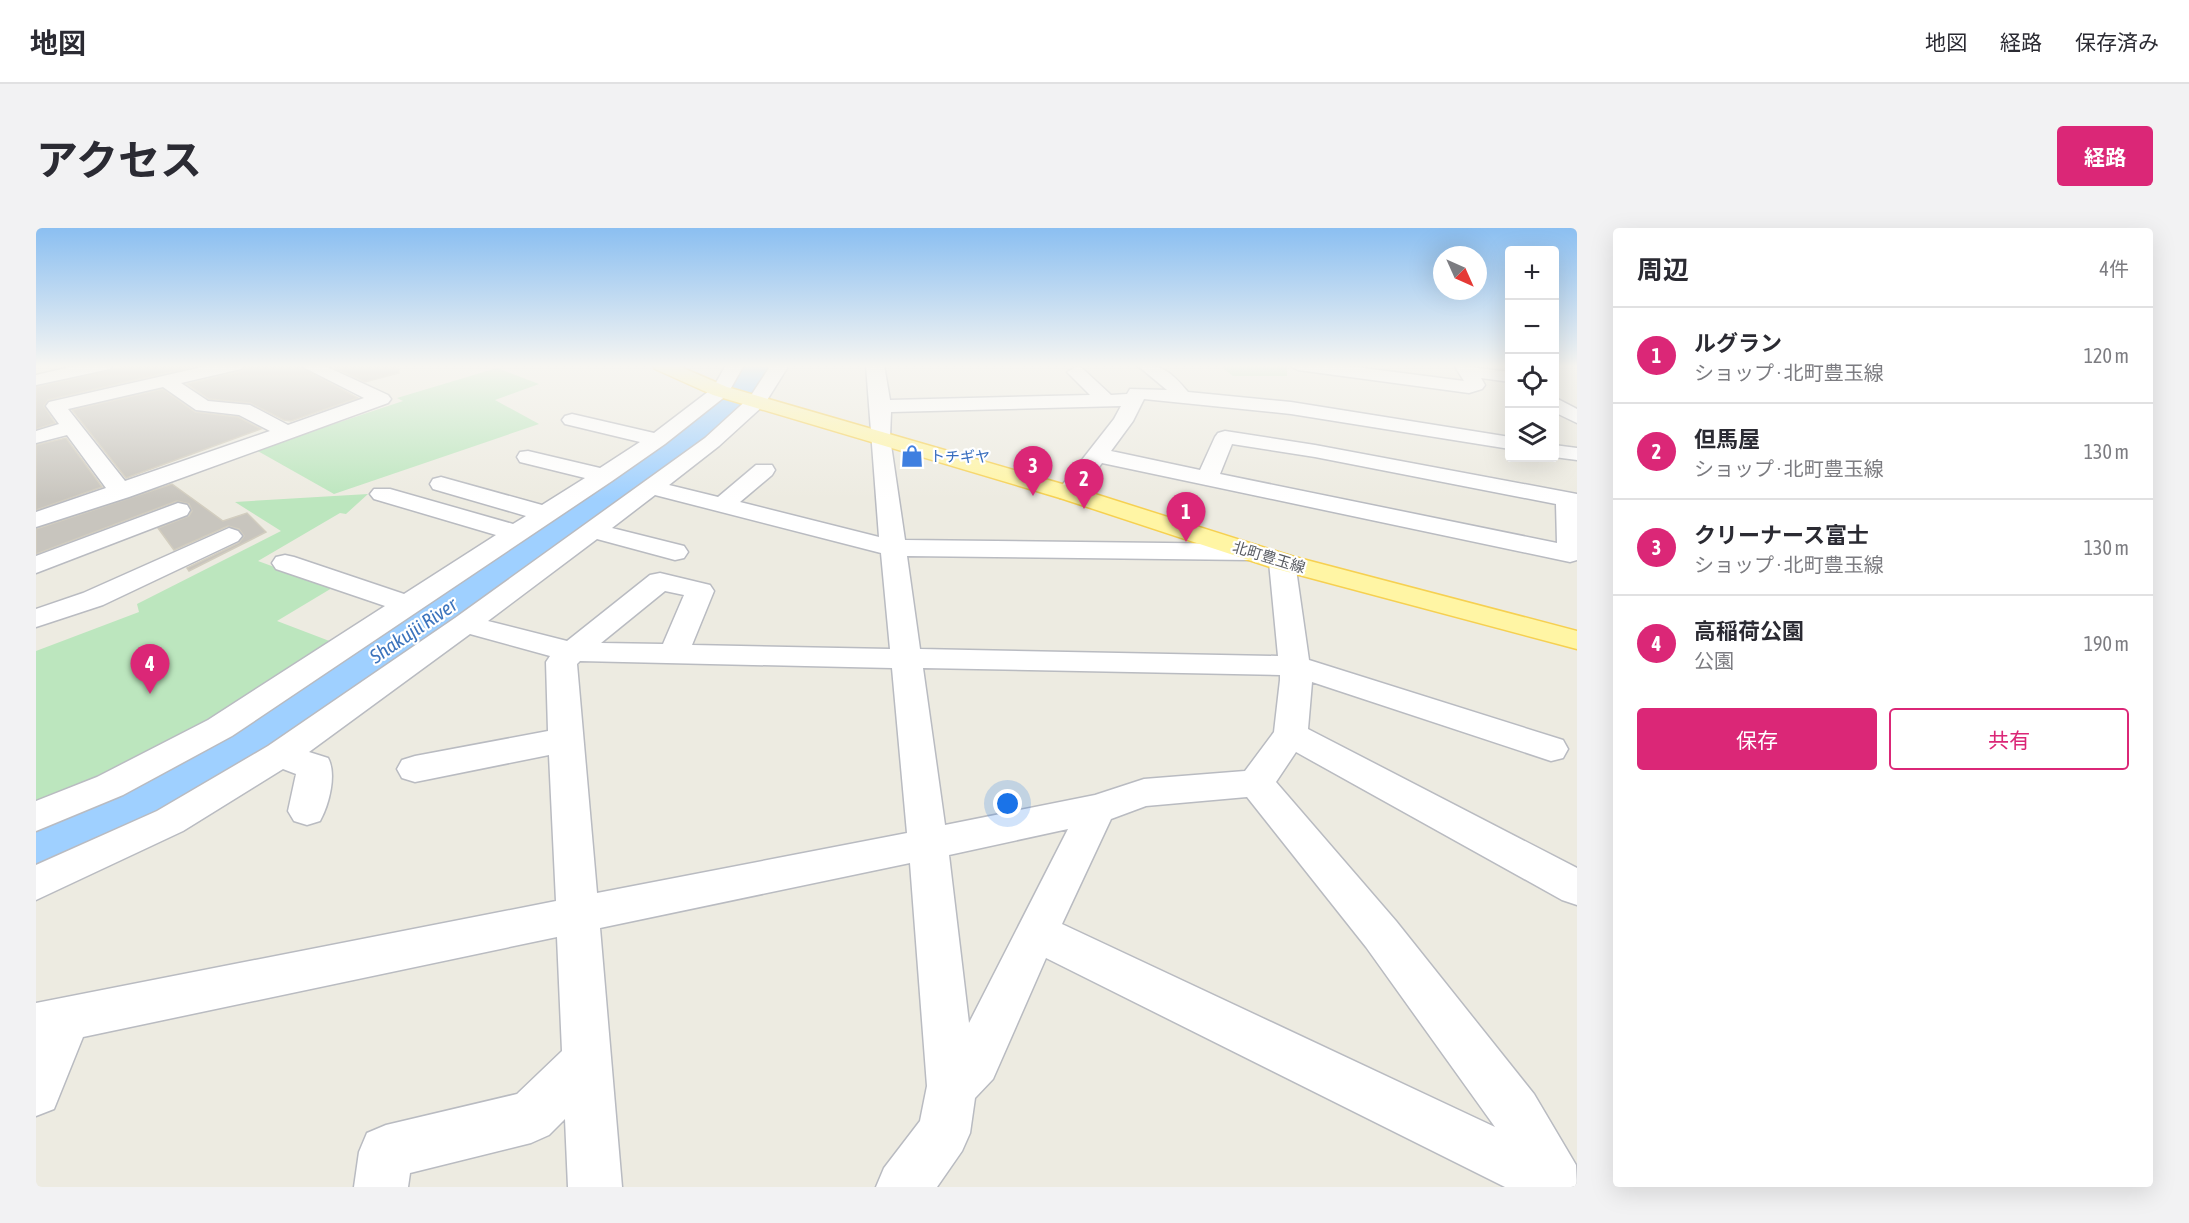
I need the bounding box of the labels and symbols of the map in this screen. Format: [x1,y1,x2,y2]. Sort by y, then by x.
north arrow [1433,246,1487,300]
shop icon: トチギヤ [899,443,925,469]
pin: 3 [1014,446,1052,496]
place label: トチギヤ [930,448,990,465]
pin: 2 [1064,460,1104,509]
pin: 1 [1166,492,1206,542]
street label: 北町豊玉線 [1231,538,1307,576]
water label: Shakujii River [364,592,462,668]
pin: 4 [130,644,170,694]
your location [993,789,1022,818]

